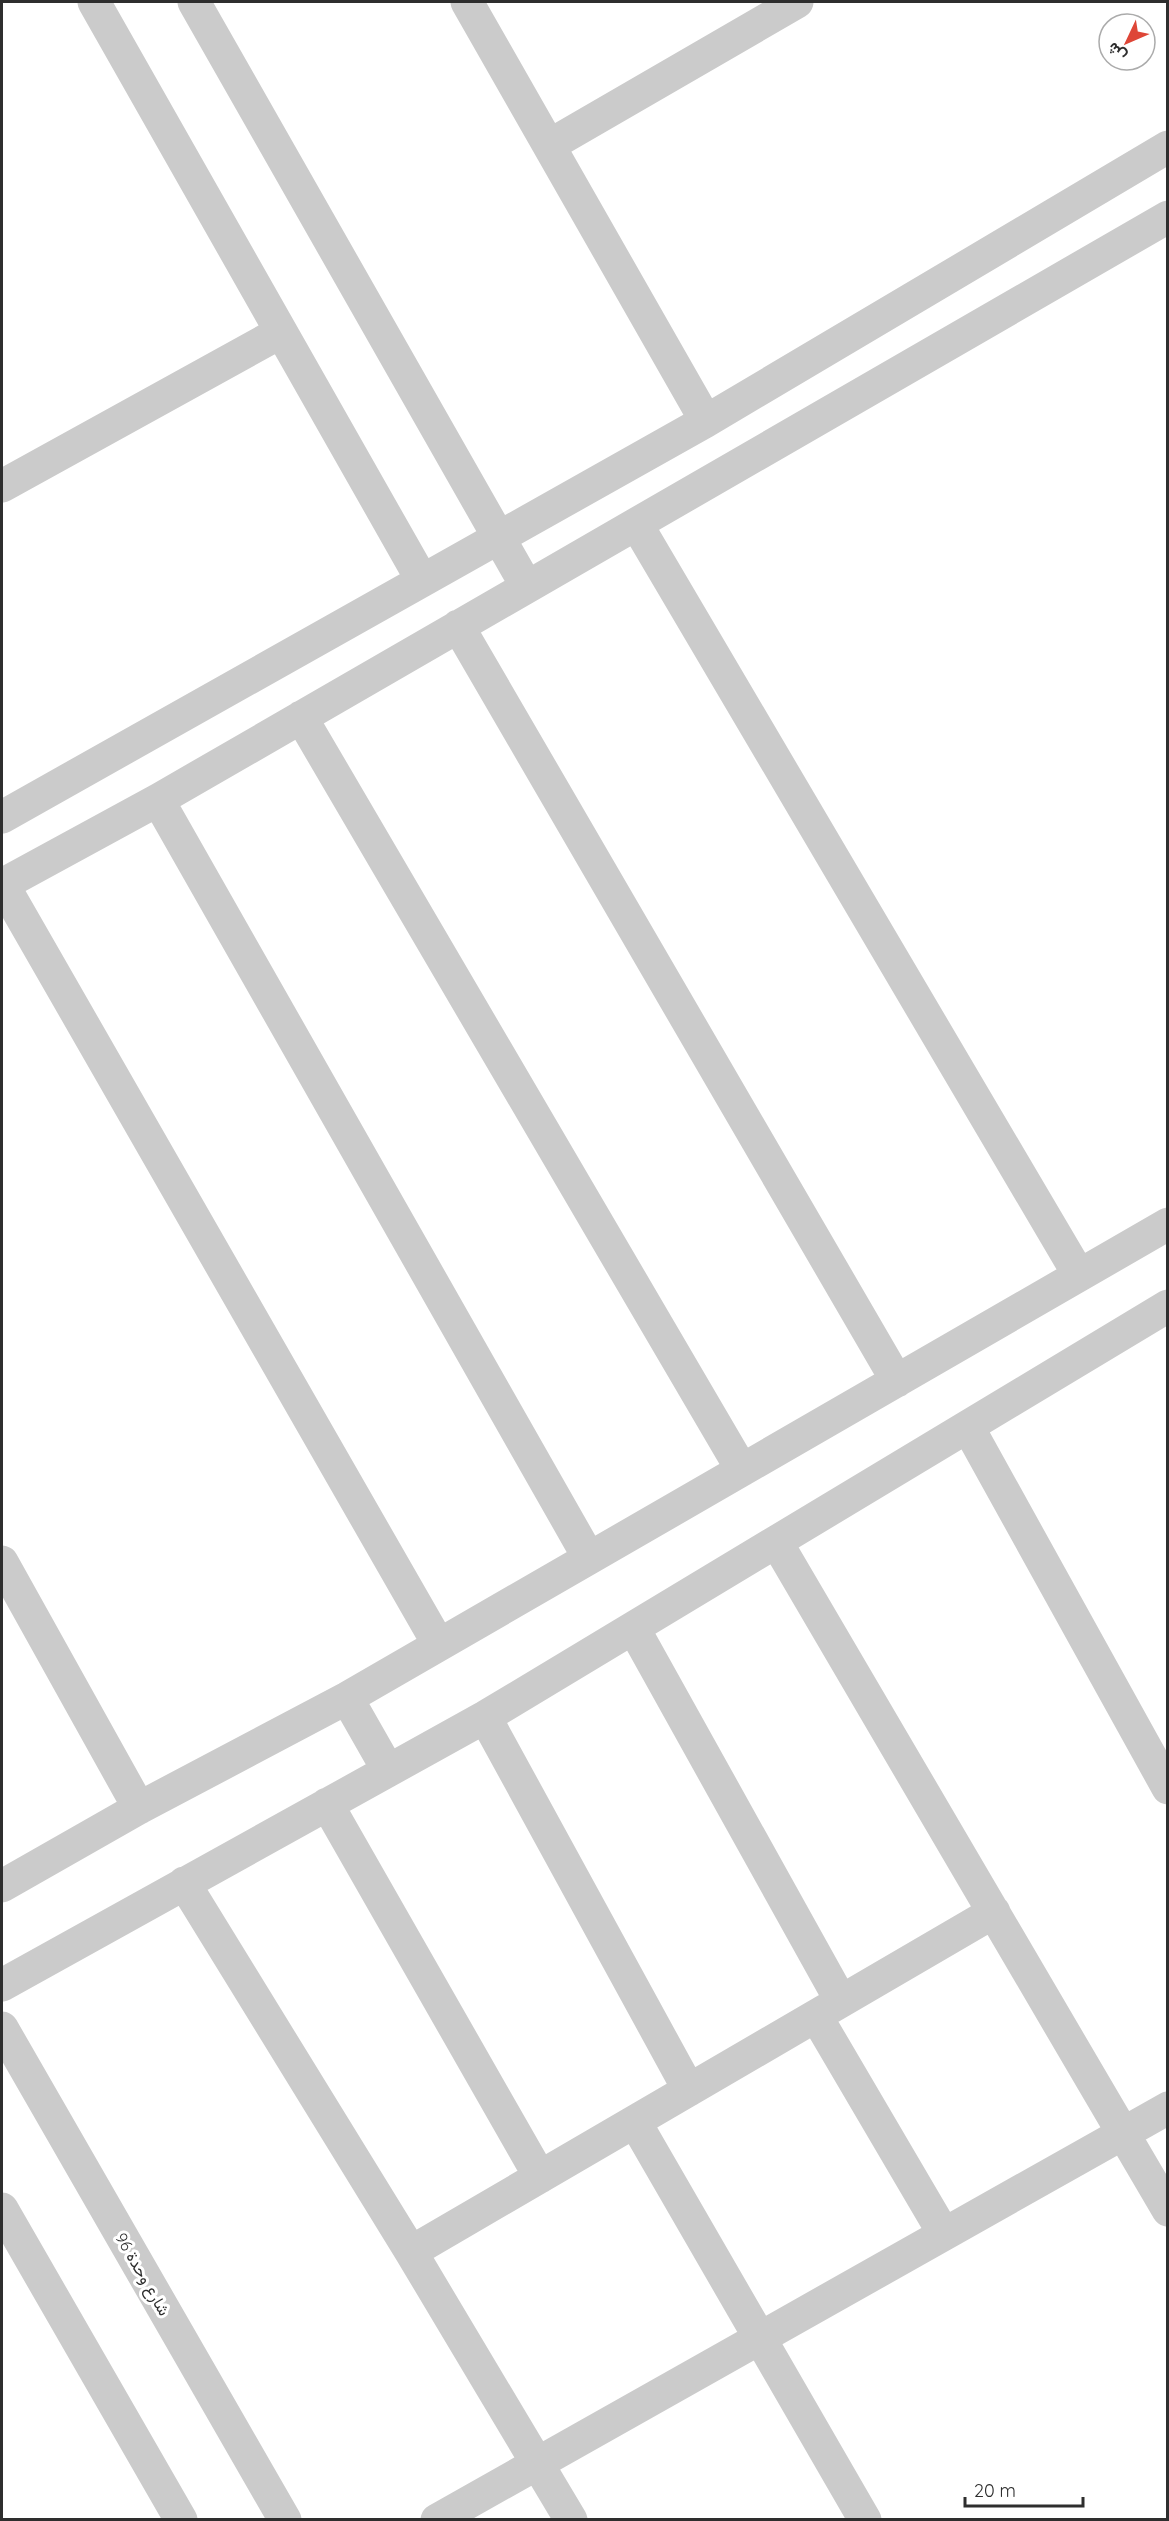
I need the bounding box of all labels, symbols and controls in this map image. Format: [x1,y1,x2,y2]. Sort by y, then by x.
north arrow [1097,12,1157,72]
text: ش [1102,39,1130,66]
street label: شارع وحدة 96 [110,2229,175,2320]
scale bar [965,2470,1084,2508]
text: 20 m [974,2479,1016,2502]

